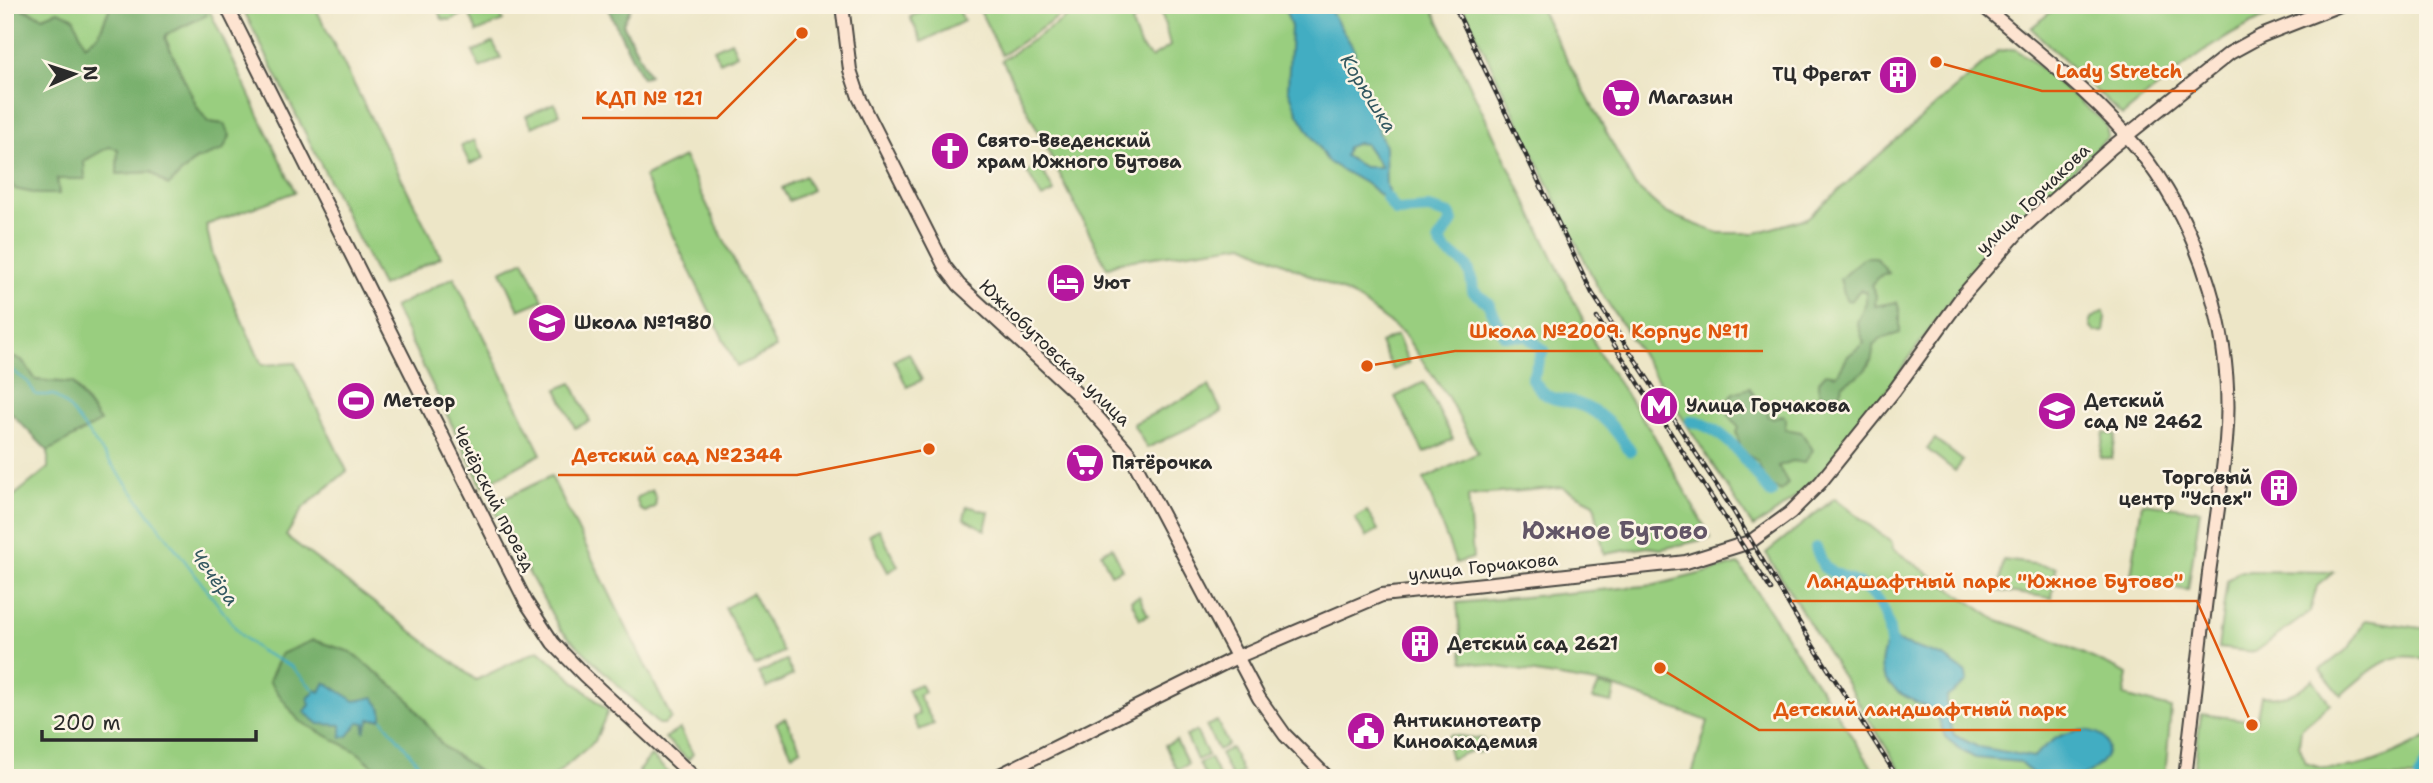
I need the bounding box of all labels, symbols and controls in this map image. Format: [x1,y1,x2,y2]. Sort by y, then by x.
north arrow [38,38,108,108]
water label: Корюшка [1335,49,1403,137]
callout: Lady Stretch [2042,51,2196,91]
building icon: ТЦ Фрегат [1877,54,1919,96]
text: Lady Stretch [2056,59,2183,84]
place label: ТЦ Фрегат [1772,63,1871,87]
text: N [78,65,103,81]
supermarket icon: Магазин [1600,77,1642,119]
callout: КДП № 121 [582,78,717,118]
text: КДП № 121 [595,86,703,111]
place label: Магазин [1648,86,1733,110]
place label: Свято-Введенский храм Южного Бутова [977,129,1182,174]
church icon: Свято-Введенский храм Южного Бутова [929,130,971,172]
street label: улица Горчакова [1971,138,2095,260]
hotel icon: Уют [1045,262,1087,304]
place label: Уют [1093,271,1131,295]
street label: Южнобутовская улица [974,274,1136,432]
school or university icon: Школа №1980 [526,302,568,344]
place label: Школа №1980 [574,311,712,335]
callout: Школа №2009. Корпус №11 [1455,311,1763,351]
text: Школа №2009. Корпус №11 [1469,319,1749,344]
sports icon: Метеор [335,380,377,422]
metro station icon: Улица Горчакова [1638,385,1680,427]
place label: Метеор [383,389,455,413]
place label: Детский сад № 2462 [2084,389,2203,434]
school or university icon: Детский сад № 2462 [2036,390,2078,432]
place label: Улица Горчакова [1686,394,1851,418]
street label: Чечёрский проезд [447,422,541,576]
callout: Детский сад №2344 [558,435,797,475]
supermarket icon: Пятёрочка [1064,442,1106,484]
text: Детский сад №2344 [572,443,783,468]
place label: Пятёрочка [1112,451,1213,475]
place label: Торговый центр "Успех" [2119,466,2252,511]
building icon: Торговый центр "Успех" [2258,467,2300,509]
district label: Южное Бутово [1522,515,1708,547]
water label: Чечёра [185,544,244,611]
street label: улица Горчакова [1407,547,1559,587]
callout: Ландшафтный парк "Южное Бутово" [1792,561,2197,601]
text: Ландшафтный парк "Южное Бутово" [1807,569,2184,594]
building icon: Детский сад 2621 [1399,623,1441,665]
place label: Детский сад 2621 [1447,632,1618,656]
callout: Детский ландшафтный парк [1759,690,2081,730]
text: Детский ландшафтный парк [1773,697,2067,722]
scale bar [42,699,256,743]
text: 200 m [52,709,121,737]
place label: Антикинотеатр Киноакадемия [1393,709,1541,754]
public building icon: Антикинотеатр Киноакадемия [1345,710,1387,752]

